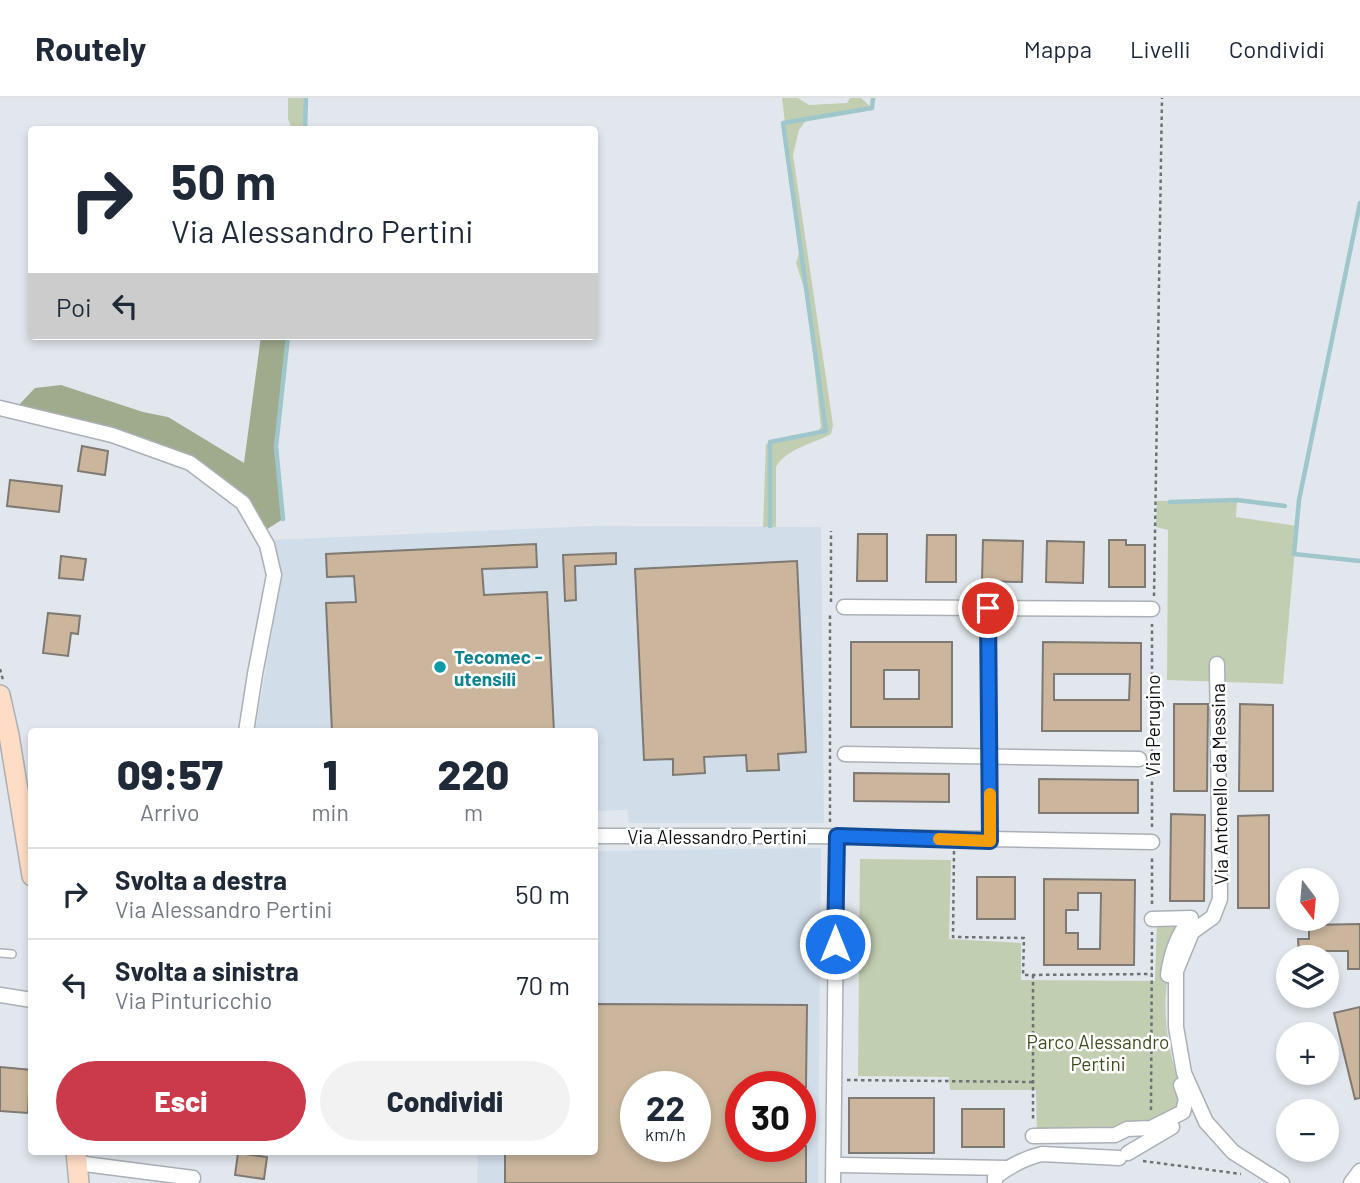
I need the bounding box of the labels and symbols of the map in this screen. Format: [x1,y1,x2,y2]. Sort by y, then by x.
pin [958,578,1018,638]
place label: Tecomec - utensili [454,645,543,690]
marker: Tecomec - utensili [432,659,448,675]
street label: Via Perugino [1141,674,1164,778]
street label: Via Antonello da Messina [1206,683,1232,885]
street label: Via Alessandro Pertini [627,825,807,848]
north arrow [1276,868,1339,931]
position arrow [798,907,872,981]
park label: Parco Alessandro Pertini [1027,1030,1169,1075]
speed limit sign: 30 [725,1071,816,1162]

